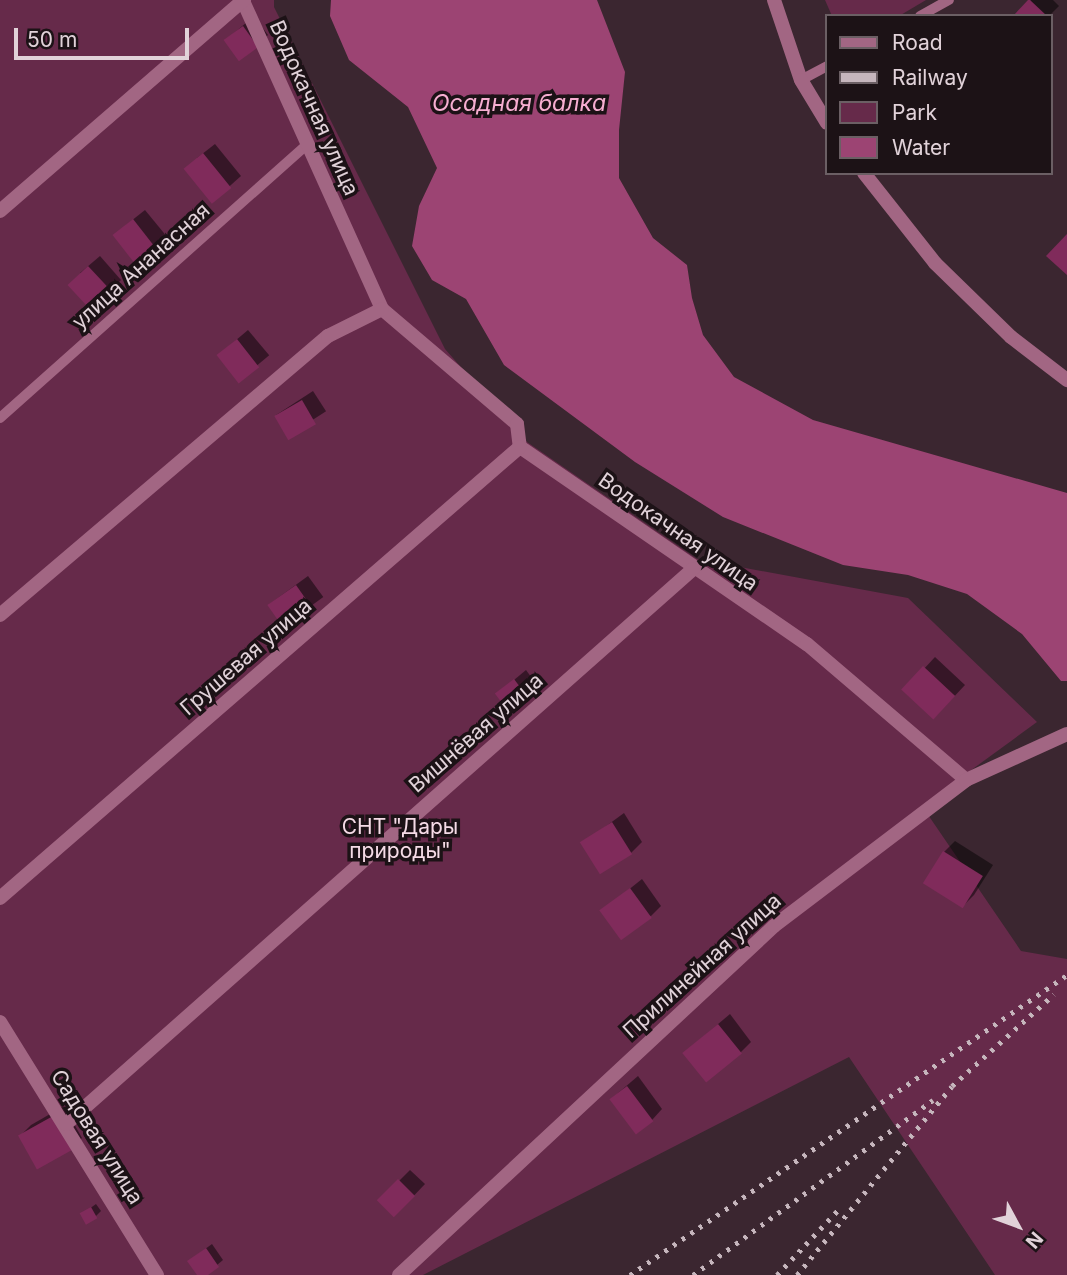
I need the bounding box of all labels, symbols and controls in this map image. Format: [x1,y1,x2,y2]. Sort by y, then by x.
scale bar [18,14,192,58]
legend [825,14,1053,175]
street label: Водокачная улица [264,17,364,199]
text: 50 m [27,27,77,52]
text: Road [892,30,943,55]
text: Railway [892,65,968,90]
water label: Осадная балка [432,89,606,117]
text: Park [892,100,937,125]
text: Water [892,135,950,160]
street label: улица Ананасная [67,198,215,334]
street label: Водокачная улица [593,468,763,596]
street label: Грушевая улица [175,593,317,721]
street label: Вишнёвая улица [404,668,548,798]
park label: СНТ "Дары природы" [342,814,458,864]
street label: Прилинейная улица [618,888,786,1044]
street label: Садовая улица [46,1065,148,1209]
north arrow [983,1191,1053,1261]
text: N [1021,1227,1048,1253]

